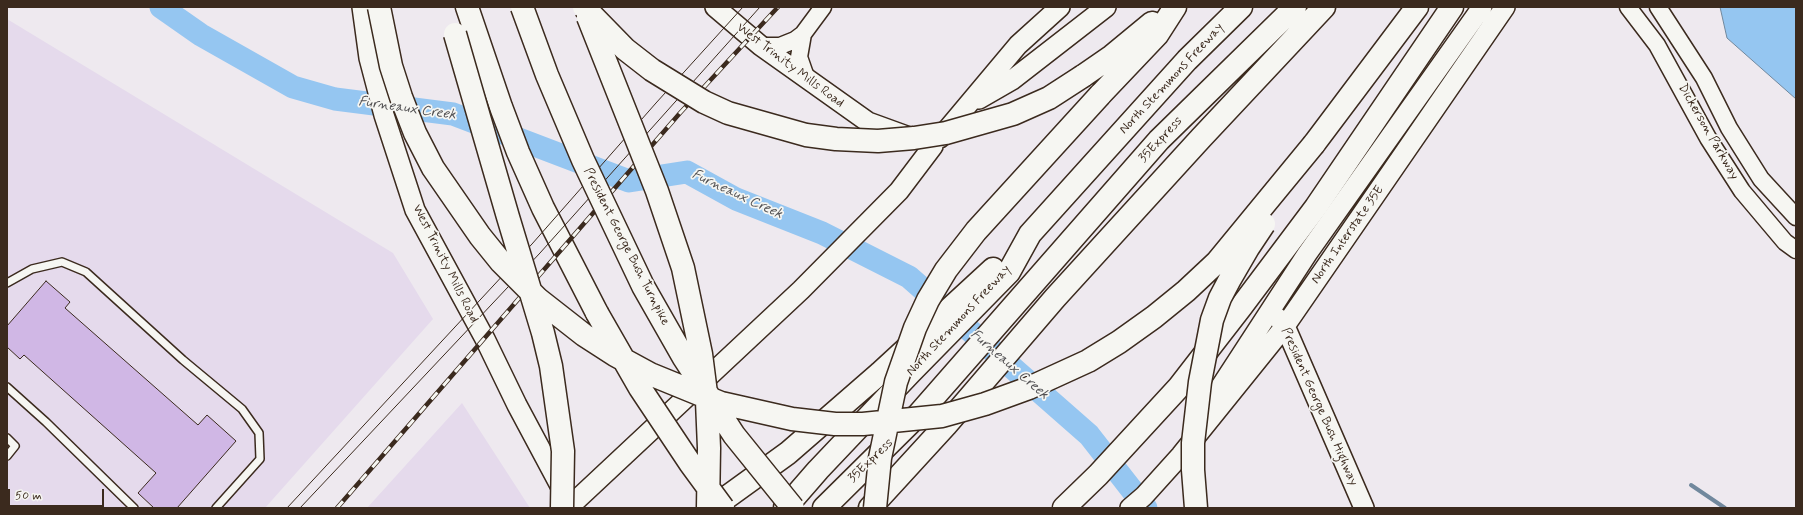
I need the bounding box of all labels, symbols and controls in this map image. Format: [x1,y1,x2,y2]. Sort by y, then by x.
street label: West Trinity Mills Road [733,20,847,112]
street label: North Stemmons Freeway [1117,20,1227,138]
street label: Dickerson Parkway [1674,81,1742,183]
water label: Furneaux Creek [357,94,457,124]
street label: 35Express [1136,114,1186,166]
street label: President George Bush Turnpike [579,166,673,328]
water label: Furneaux Creek [689,167,785,223]
street label: North Interstate 35E [1308,183,1388,287]
street label: West Trinity Mills Road [408,202,482,326]
street label: North Stemmons Freeway [904,262,1014,380]
water label: Furneaux Creek [966,326,1052,404]
street label: President George Bush Highway [1277,326,1361,488]
street label: 35Express [845,436,897,486]
scale bar [10,481,106,507]
text: 50 m [15,488,42,504]

